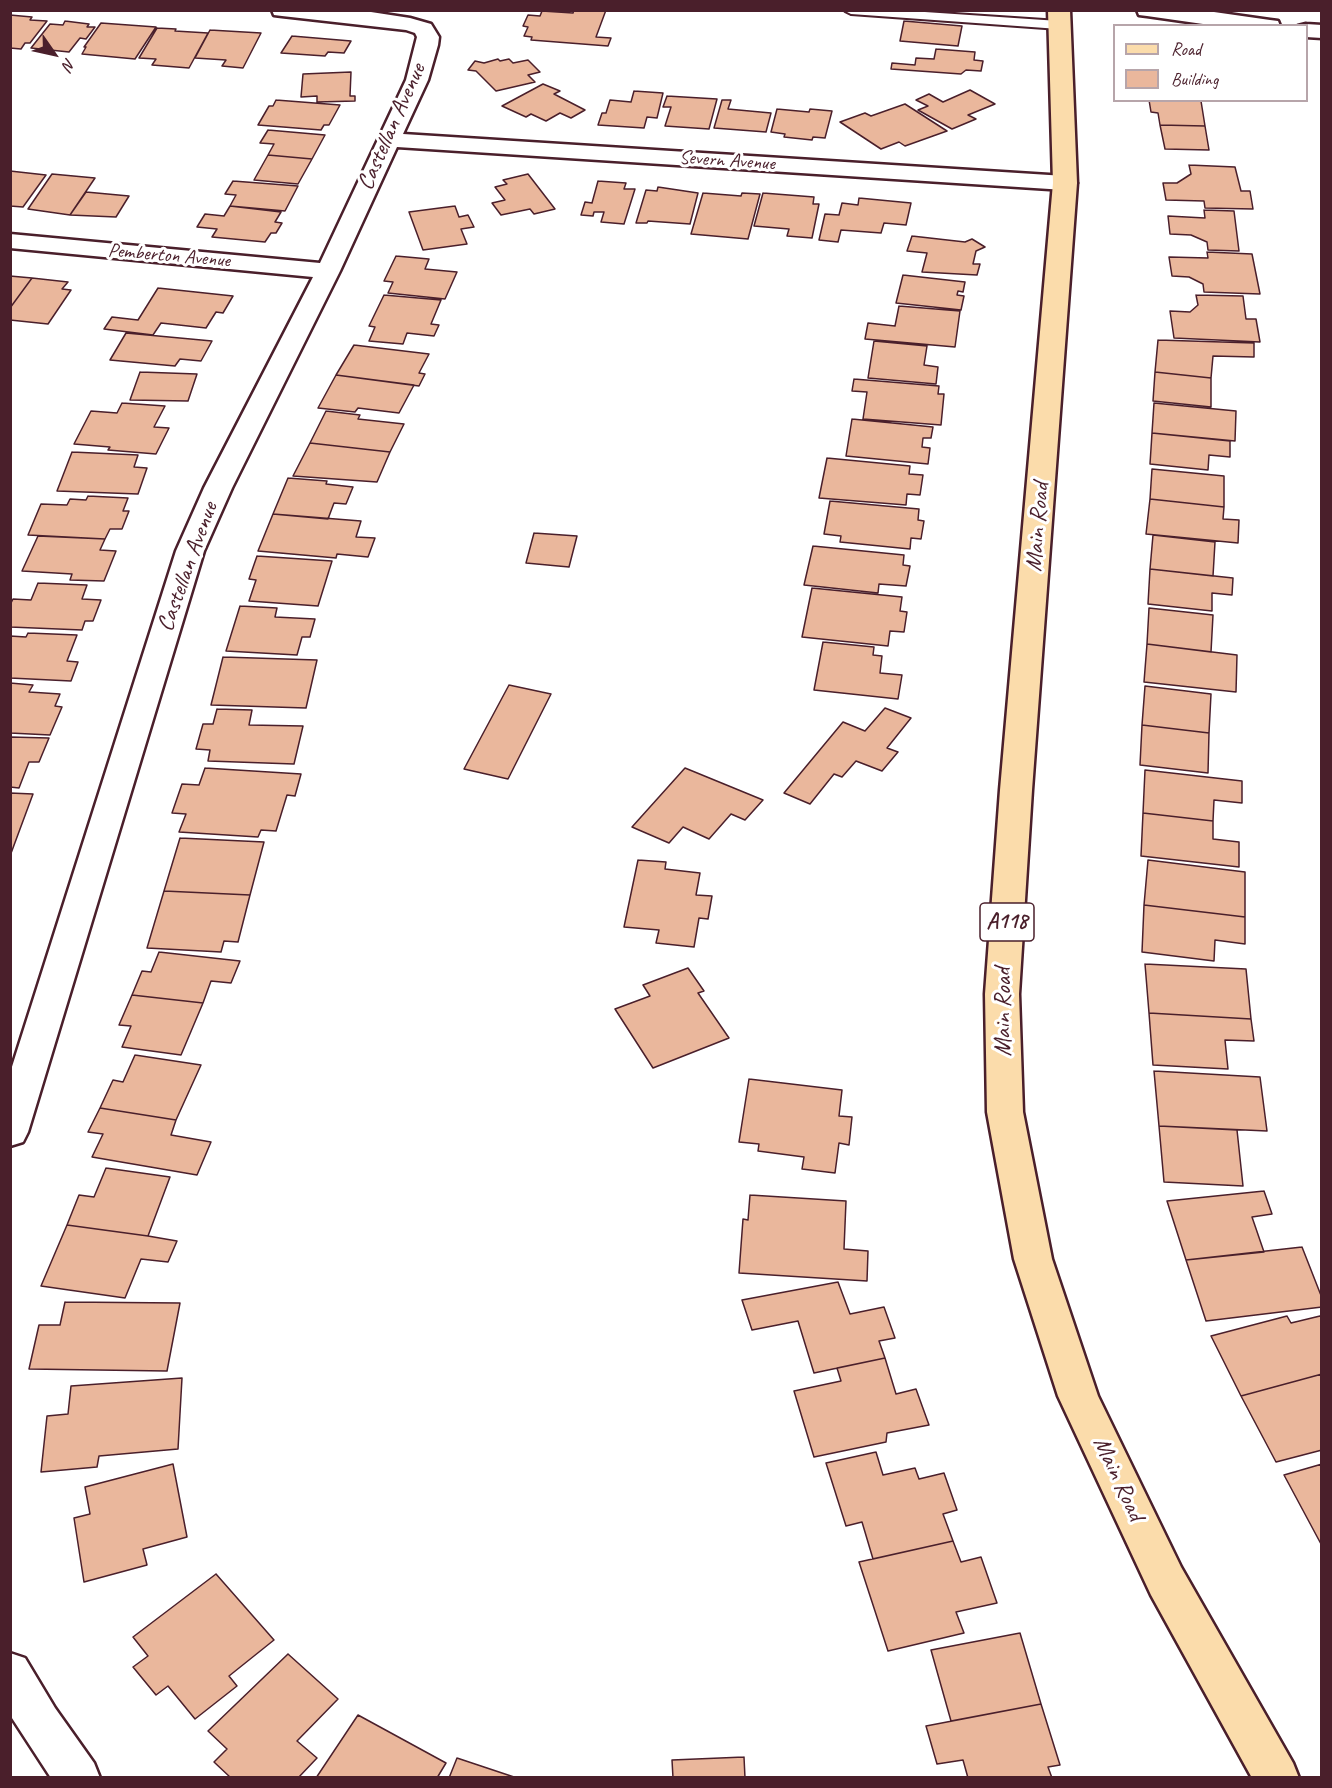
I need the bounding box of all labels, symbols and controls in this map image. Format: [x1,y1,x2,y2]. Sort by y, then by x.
north arrow [24,24,84,84]
legend [1113,24,1308,102]
text: Road [1171,38,1201,60]
text: N [58,54,80,74]
street label: Castellan Avenue [351,59,433,195]
text: Building [1171,68,1218,90]
street label: Severn Avenue [678,146,776,176]
street label: Pemberton Avenue [107,239,231,273]
street label: Main Road [1020,481,1056,573]
street label: Castellan Avenue [151,498,225,636]
road number: A118 [980,903,1034,941]
street label: Main Road [990,967,1018,1057]
street label: Main Road [1086,1433,1150,1525]

